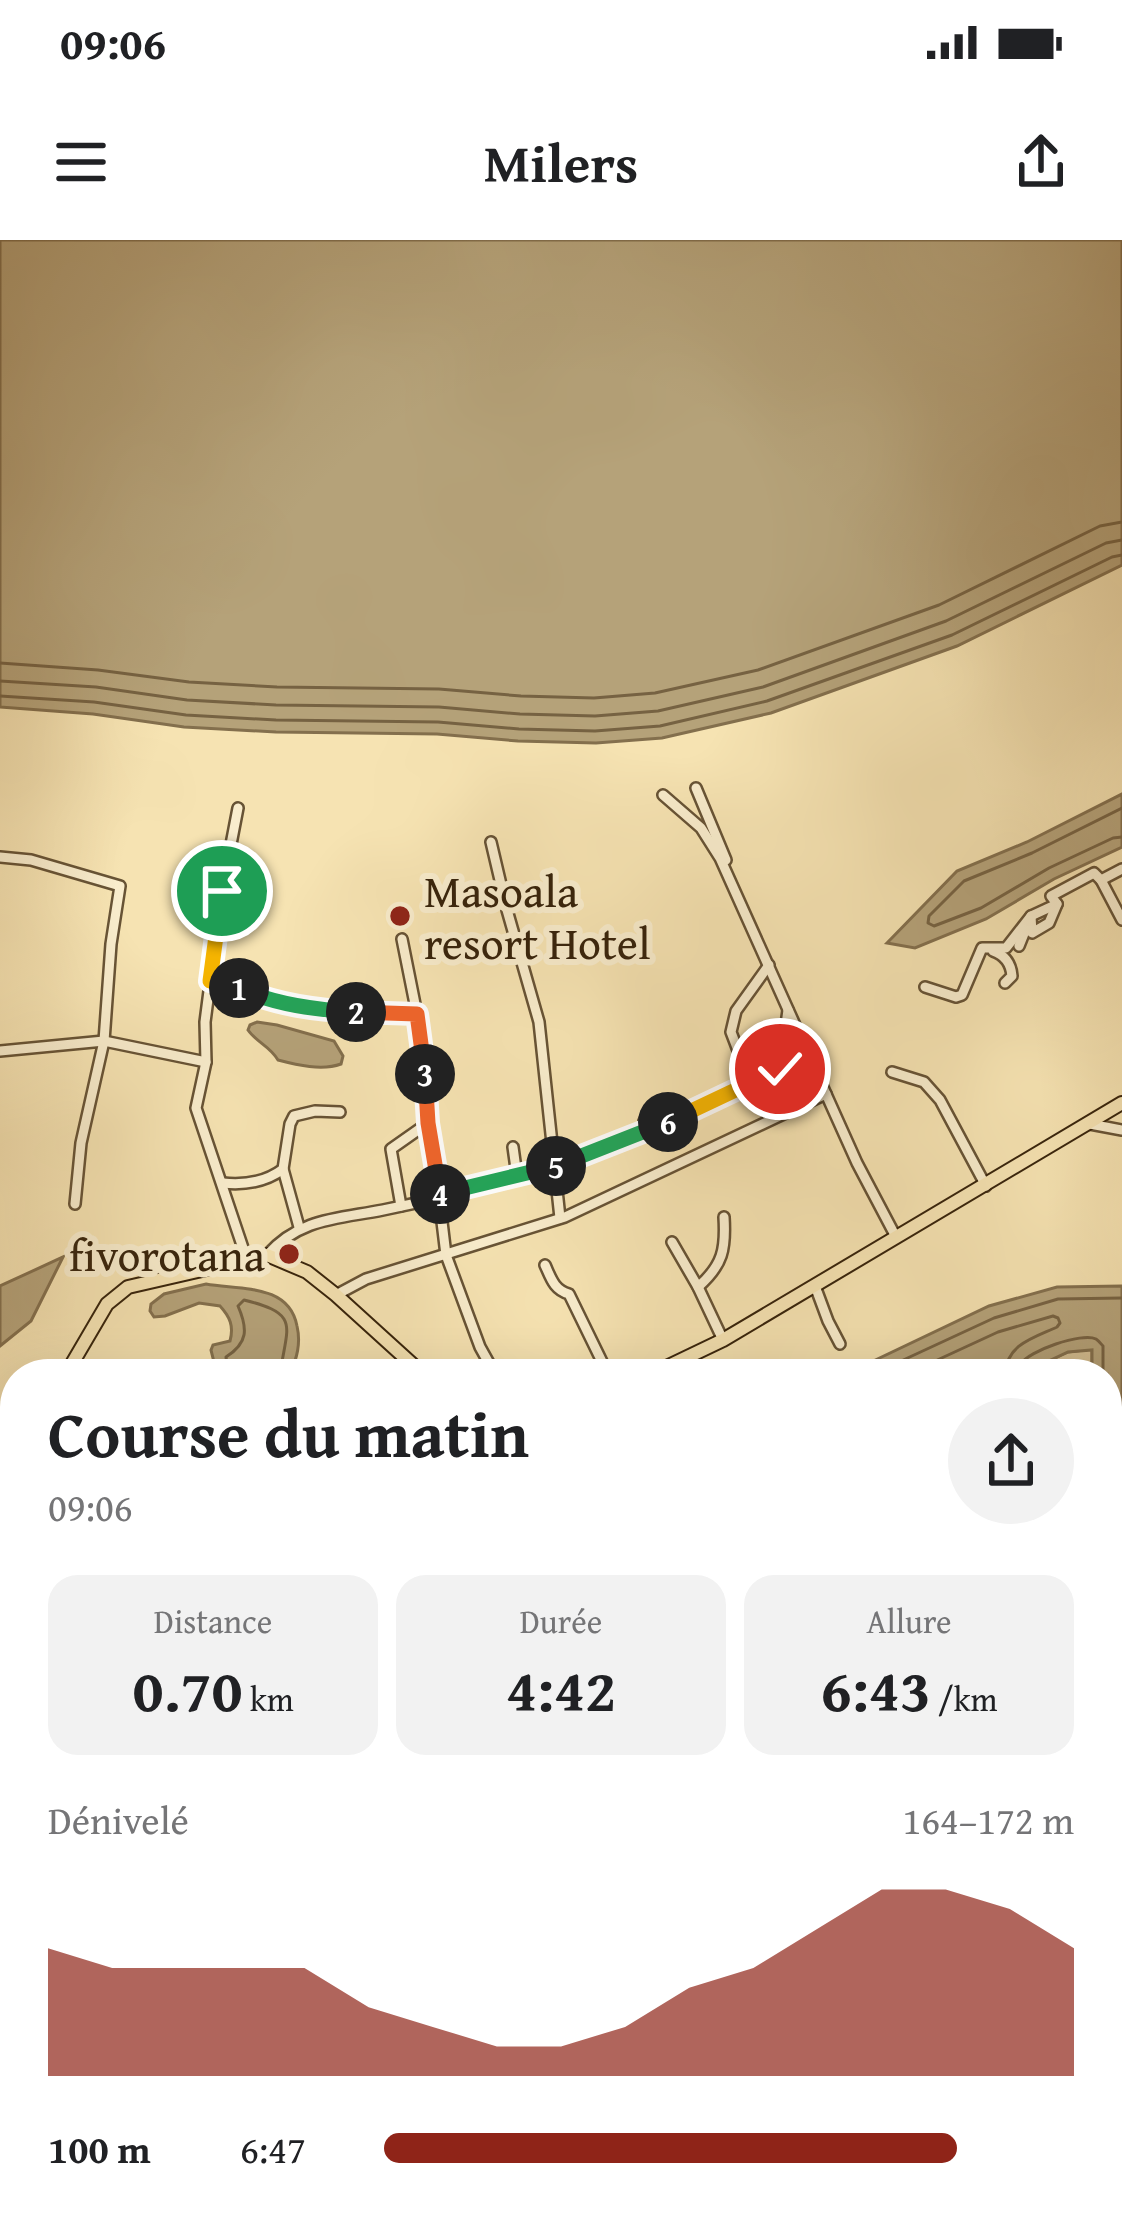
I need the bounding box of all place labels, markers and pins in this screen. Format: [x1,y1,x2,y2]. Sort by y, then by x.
pin [171,840,273,942]
place label: Masoala resort Hotel [424,858,651,975]
marker: Masoala resort Hotel [387,903,413,929]
pin: 1 [209,958,269,1018]
pin: 2 [326,982,386,1042]
pin [729,1018,831,1120]
pin: 3 [395,1044,455,1104]
pin: 6 [638,1092,698,1152]
pin: 5 [526,1136,586,1196]
pin: 4 [410,1164,470,1224]
place label: fivorotana [69,1222,265,1287]
marker: fivorotana [276,1241,302,1267]

